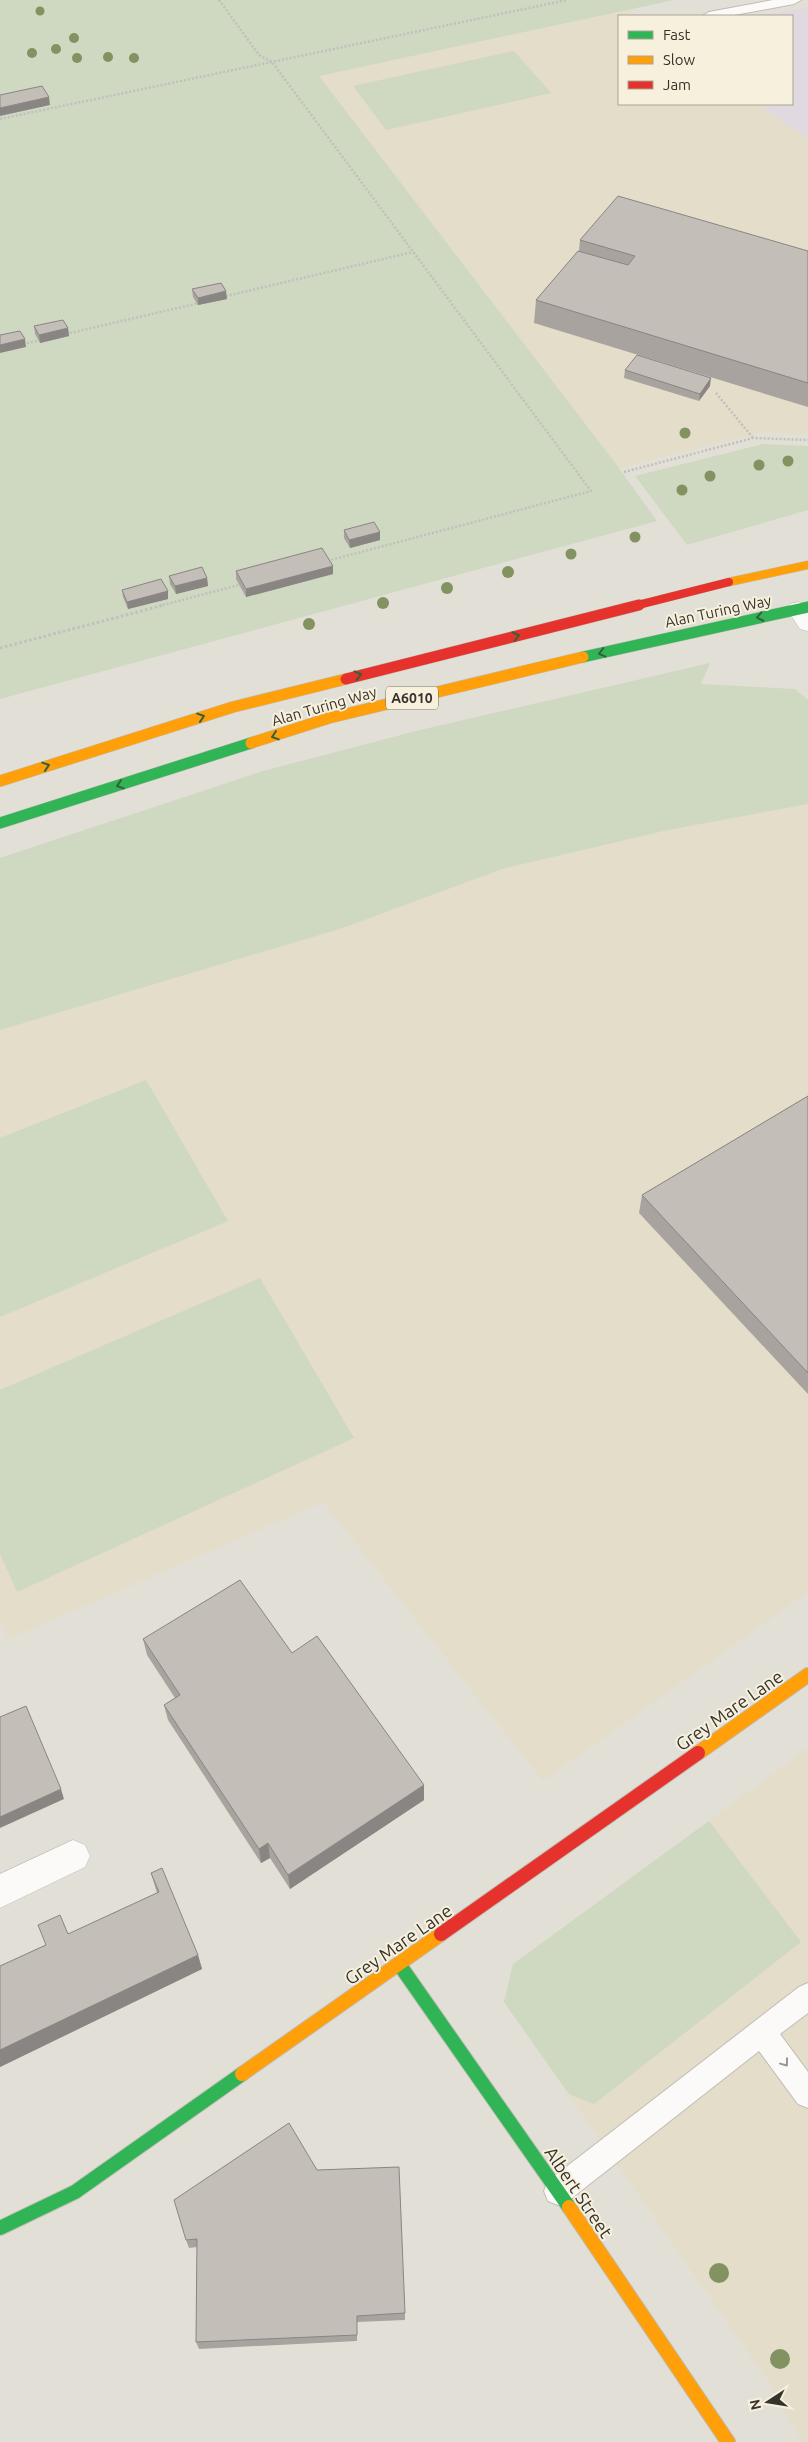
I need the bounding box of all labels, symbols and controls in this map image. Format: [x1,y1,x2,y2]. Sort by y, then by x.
legend [618,15,793,105]
text: Fast [663,26,691,43]
text: Slow [663,51,696,68]
text: Jam [663,76,691,93]
street label: Alan Turing Way [663,591,773,631]
one-way arrow [756,611,765,622]
one-way arrow [512,631,520,642]
one-way arrow [597,647,606,658]
one-way arrow [354,670,363,681]
street label: Alan Turing Way [270,683,378,729]
road number: A6010 [386,686,438,710]
one-way arrow [197,712,205,722]
one-way arrow [271,730,279,740]
one-way arrow [42,762,50,772]
one-way arrow [116,779,125,789]
street label: Grey Mare Lane [672,1666,786,1754]
street label: Grey Mare Lane [341,1900,455,1988]
one-way arrow [779,2057,787,2066]
street label: Albert Street [541,2143,617,2241]
north arrow [743,2377,793,2427]
text: N [746,2398,764,2411]

